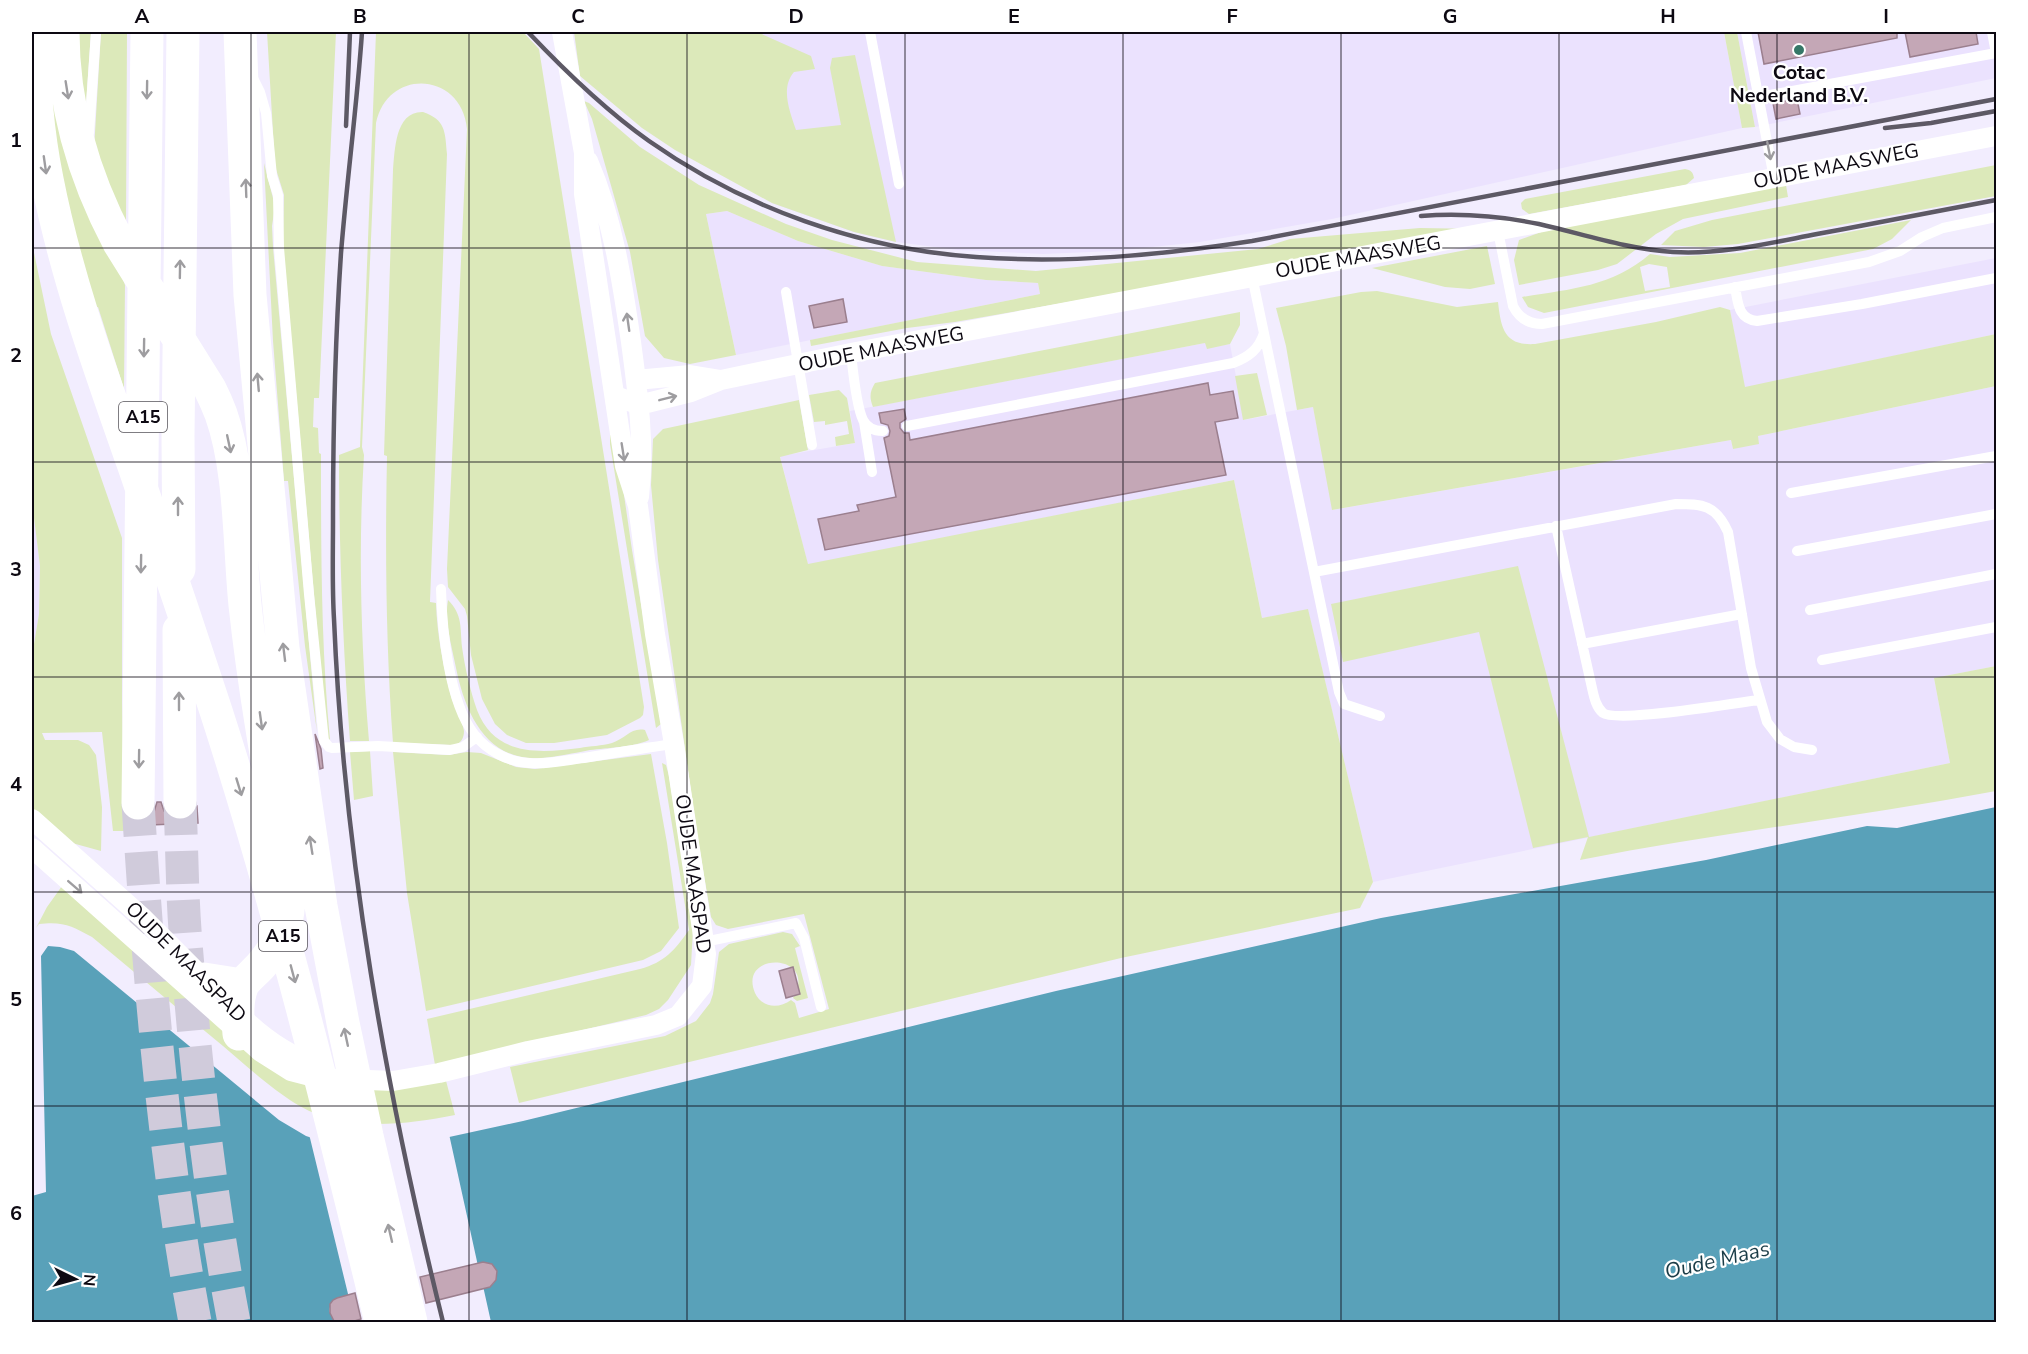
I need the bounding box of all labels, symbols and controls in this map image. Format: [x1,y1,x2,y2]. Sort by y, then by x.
text: A [135,3,150,30]
text: B [353,3,367,30]
text: C [571,3,585,30]
text: D [788,3,804,30]
text: E [1008,3,1020,30]
text: F [1226,3,1238,30]
text: G [1443,3,1457,30]
text: H [1660,3,1676,30]
text: I [1883,3,1889,30]
marker: Cotac Nederland B.V. [1792,43,1806,57]
place label: Cotac Nederland B.V. [1730,59,1868,109]
one-way arrow [62,79,73,99]
one-way arrow [141,79,153,99]
text: 1 [10,127,22,154]
street label: OUDE MAASWEG [1751,137,1921,195]
one-way arrow [1764,141,1775,161]
one-way arrow [39,155,50,175]
one-way arrow [240,178,252,198]
street label: OUDE MAASWEG [1273,229,1443,285]
one-way arrow [174,260,186,280]
one-way arrow [622,313,633,332]
street label: OUDE MAASWEG [796,320,966,378]
one-way arrow [138,337,150,357]
text: 2 [10,342,22,369]
one-way arrow [252,373,263,393]
one-way arrow [658,391,677,403]
road number: A15 [119,402,167,432]
one-way arrow [224,434,235,454]
one-way arrow [618,441,629,461]
one-way arrow [172,497,184,517]
one-way arrow [135,553,147,573]
text: 3 [10,556,22,583]
one-way arrow [278,643,289,663]
one-way arrow [173,692,185,712]
one-way arrow [256,711,267,731]
one-way arrow [133,748,145,768]
text: 4 [10,771,22,798]
one-way arrow [234,777,245,796]
street label: OUDE MAASPAD [668,793,718,955]
one-way arrow [306,836,317,856]
one-way arrow [67,880,82,894]
street label: OUDE MAASPAD [120,896,252,1028]
road number: A15 [259,921,307,951]
one-way arrow [288,964,299,983]
text: 5 [10,986,22,1013]
one-way arrow [340,1028,351,1048]
text: 6 [10,1200,22,1227]
one-way arrow [383,1223,395,1242]
water label: Oude Maas [1662,1234,1772,1286]
north arrow [45,1249,105,1309]
text: N [77,1273,100,1287]

